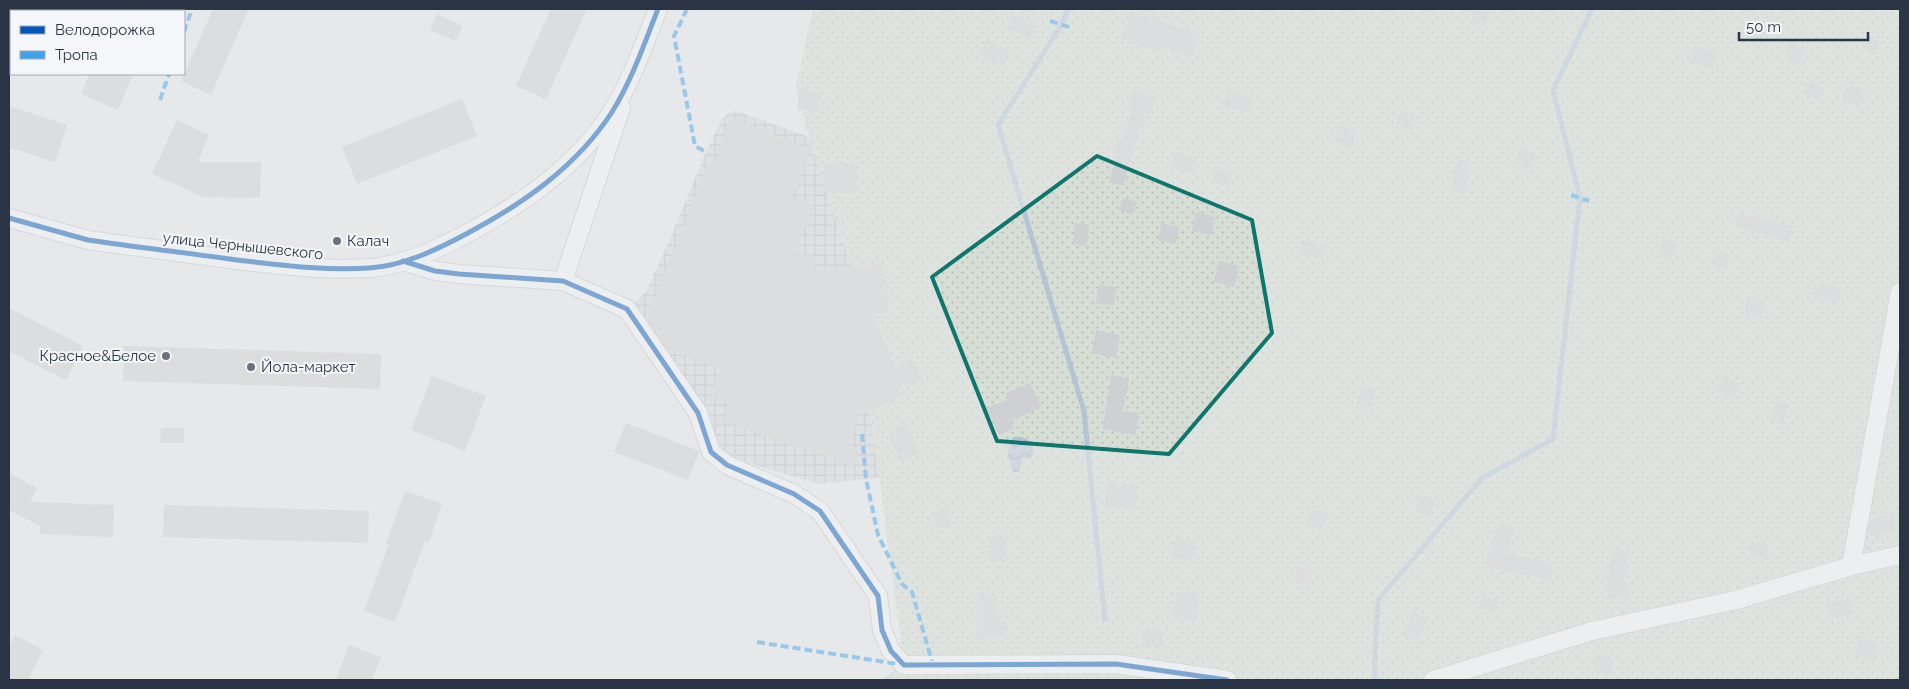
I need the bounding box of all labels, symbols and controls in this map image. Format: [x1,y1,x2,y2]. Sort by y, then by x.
legend [10,10,185,75]
scale bar [1739,10,1868,42]
text: 50 m [1746,18,1781,36]
text: Велодорожка [55,21,155,39]
text: Тропа [55,46,98,64]
street label: улица Чернышевского [162,229,324,263]
place label: Калач [347,232,389,250]
marker: Калач [331,235,343,247]
place label: Красное&Белое [39,347,156,365]
marker: Красное&Белое [160,350,172,362]
place label: Йола-маркет [261,358,356,376]
marker: Йола-маркет [245,361,257,373]

